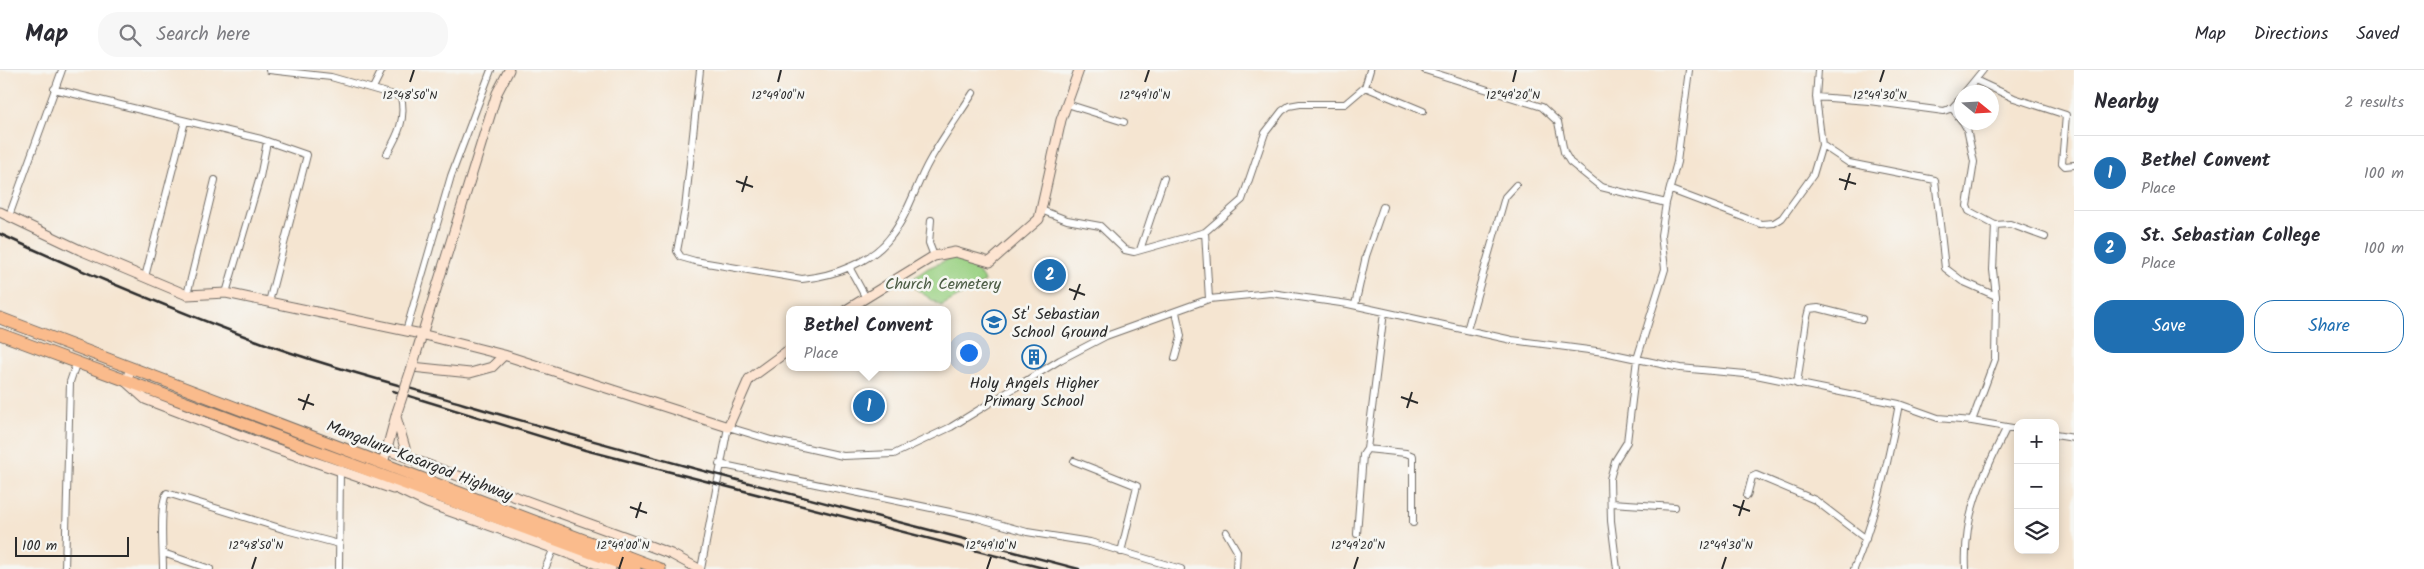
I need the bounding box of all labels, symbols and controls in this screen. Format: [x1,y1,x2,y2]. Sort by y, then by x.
search box [98,12,448,57]
text: Map [25,15,68,54]
text: Search here [156,20,250,50]
text: Map [2194,20,2226,49]
text: Directions [2254,20,2328,49]
text: Saved [2356,20,2399,49]
icon: search [116,21,144,49]
north arrow [1954,85,1999,130]
text: 12°48'50"N [383,86,437,105]
text: 12°49'00"N [751,86,805,105]
text: 12°49'10"N [1120,86,1170,105]
text: 12°49'20"N [1486,86,1540,105]
text: 12°49'30"N [1853,86,1907,105]
text: Nearby [2094,86,2159,119]
text: 2 results [2344,90,2404,115]
text: Bethel Convent [2141,146,2270,176]
text: 1 [2108,161,2112,186]
text: 100 m [2364,161,2404,186]
text: Place [2141,176,2175,201]
text: St. Sebastian College [2141,221,2320,251]
text: 2 [2105,236,2115,261]
text: 100 m [2364,236,2404,261]
text: Place [2141,251,2175,276]
pin: 2 [1034,256,1066,294]
park label: Church Cemetery [885,272,1002,297]
button: Save [2094,300,2244,353]
button: Share [2254,300,2404,353]
place label: St' Sebastian School Ground [1012,302,1109,345]
popup [786,306,951,371]
school or university icon: St' Sebastian School Ground [981,309,1007,335]
text: Bethel Convent [804,311,933,341]
your location [956,340,982,366]
text: Place [804,341,838,366]
building icon: Holy Angels Higher Primary School [1021,344,1047,370]
place label: Holy Angels Higher Primary School [969,371,1100,414]
pin: 1 [853,387,885,425]
street label: Mangaluru-Kasargod Highway [323,414,517,509]
map controls [2014,419,2059,554]
button: + [2014,419,2059,464]
button: − [2014,464,2059,509]
button: layers [2014,509,2059,554]
scale bar [15,534,129,557]
text: 100 m [22,535,57,557]
text: 12°48'50"N [229,536,283,555]
text: 12°49'00"N [596,536,650,555]
text: 12°49'10"N [966,536,1016,555]
text: 12°49'20"N [1331,536,1385,555]
text: 12°49'30"N [1699,536,1753,555]

